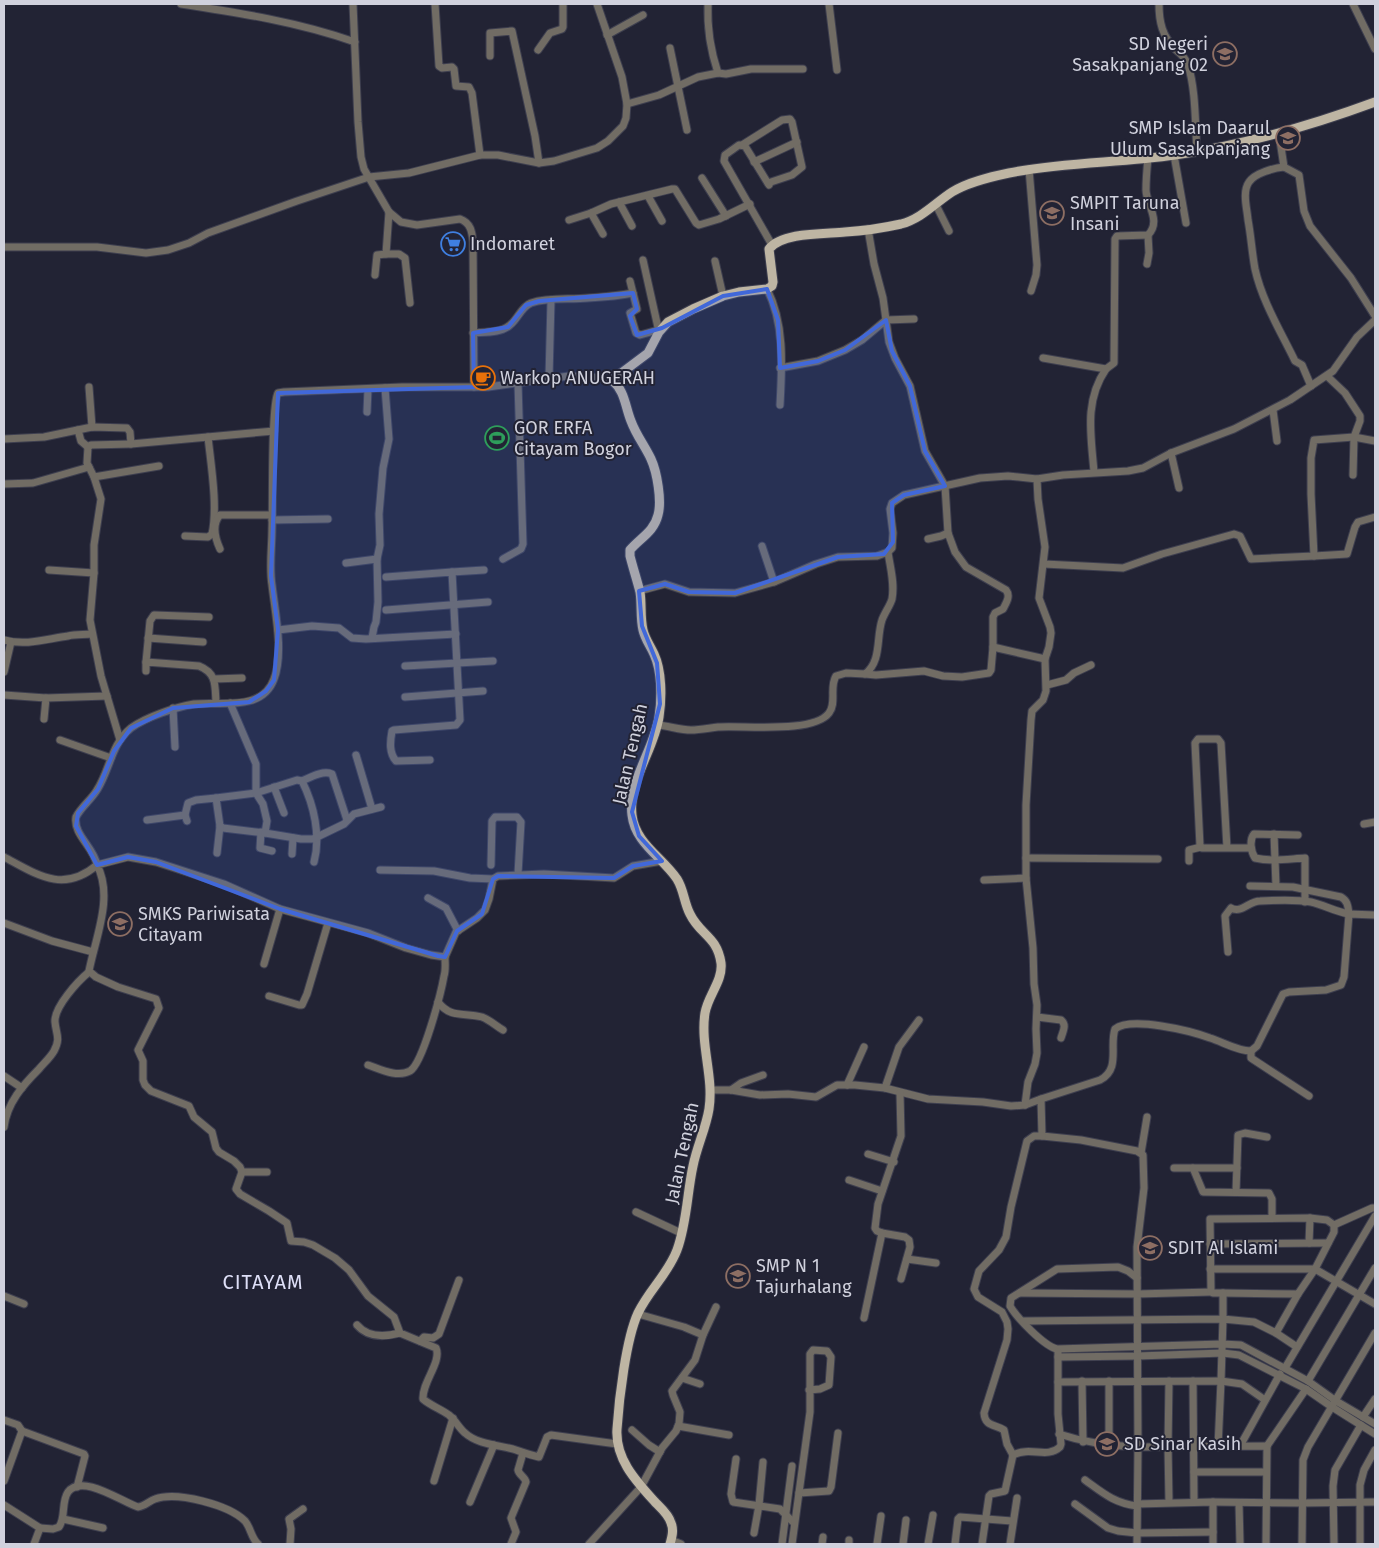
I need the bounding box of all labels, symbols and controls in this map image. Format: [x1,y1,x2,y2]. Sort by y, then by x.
place label: SD Negeri Sasakpanjang 02 [1072,33,1208,76]
school or university icon: SD Negeri Sasakpanjang 02 [1212,41,1238,67]
place label: SMP Islam Daarul Ulum Sasakpanjang [1110,117,1271,160]
school or university icon: SMP Islam Daarul Ulum Sasakpanjang [1275,125,1301,151]
place label: SMPIT Taruna Insani [1070,192,1179,235]
school or university icon: SMPIT Taruna Insani [1039,200,1065,226]
supermarket icon: Indomaret [440,231,466,257]
place label: Indomaret [470,233,556,255]
cafe icon: Warkop ANUGERAH [470,365,496,391]
place label: Warkop ANUGERAH [500,367,655,389]
place label: GOR ERFA Citayam Bogor [514,417,632,460]
sports icon: GOR ERFA Citayam Bogor [484,425,510,451]
street label: Jalan Tengah [608,701,652,807]
place label: SMKS Pariwisata Citayam [138,903,270,946]
school or university icon: SMKS Pariwisata Citayam [107,911,133,937]
street label: Jalan Tengah [660,1100,704,1206]
school or university icon: SDIT Al Islami [1137,1235,1163,1261]
place label: SDIT Al Islami [1168,1237,1278,1259]
place label: SMP N 1 Tajurhalang [756,1255,852,1298]
school or university icon: SMP N 1 Tajurhalang [725,1263,751,1289]
district label: CITAYAM [223,1270,303,1294]
school or university icon: SD Sinar Kasih [1094,1431,1120,1457]
place label: SD Sinar Kasih [1124,1433,1241,1455]

